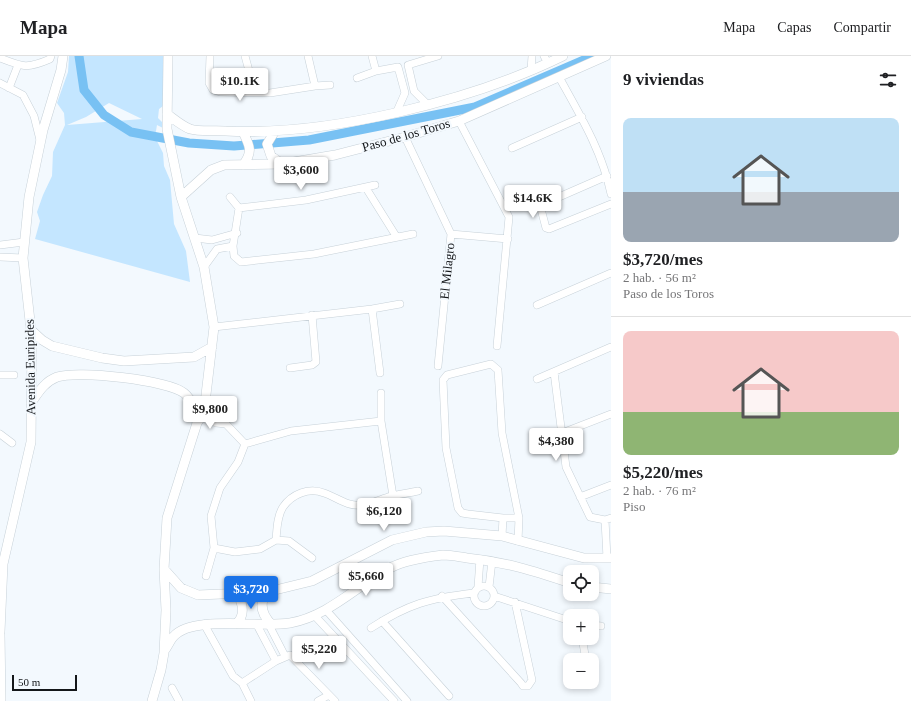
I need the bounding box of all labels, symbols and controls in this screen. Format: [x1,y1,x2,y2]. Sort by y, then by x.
text: Mapa [20,17,68,38]
text: Mapa [723,20,755,35]
text: Capas [777,20,811,35]
text: Compartir [833,20,891,35]
pin: $10.1K [207,68,273,102]
icon: filters [877,69,899,91]
text: 9 viviendas [623,70,704,89]
text: $10.1K [220,73,260,88]
street label: Paso de los Toros [360,115,452,155]
icon: home [725,144,797,216]
pin: $3,600 [268,157,334,191]
text: $3,600 [283,162,319,177]
pin: $14.6K [500,185,566,219]
text: $14.6K [513,190,553,205]
street label: El Milagro [437,242,457,300]
text: $3,720/mes [623,250,703,269]
text: 2 hab. · 56 m² [623,270,696,285]
text: Paso de los Toros [623,286,714,301]
street label: Avenida Euripides [22,319,38,415]
icon: home [725,357,797,429]
pin: $9,800 [177,396,243,430]
text: $9,800 [192,401,228,416]
pin: $4,380 [523,428,589,462]
text: $4,380 [538,433,574,448]
text: $5,220/mes [623,463,703,482]
text: 2 hab. · 76 m² [623,483,696,498]
pin: $6,120 [351,498,417,532]
text: Piso [623,499,645,514]
text: $6,120 [366,503,402,518]
pin: $5,660 [333,563,399,597]
map controls [563,565,599,689]
button: locate [563,565,599,601]
text: $5,660 [348,568,384,583]
pin: $3,720 [218,576,284,610]
text: $3,720 [233,581,269,596]
button: + [563,609,599,645]
pin: $5,220 [286,636,352,670]
text: $5,220 [301,641,337,656]
button: − [563,653,599,689]
scale bar [12,673,77,692]
text: 50 m [18,676,40,688]

